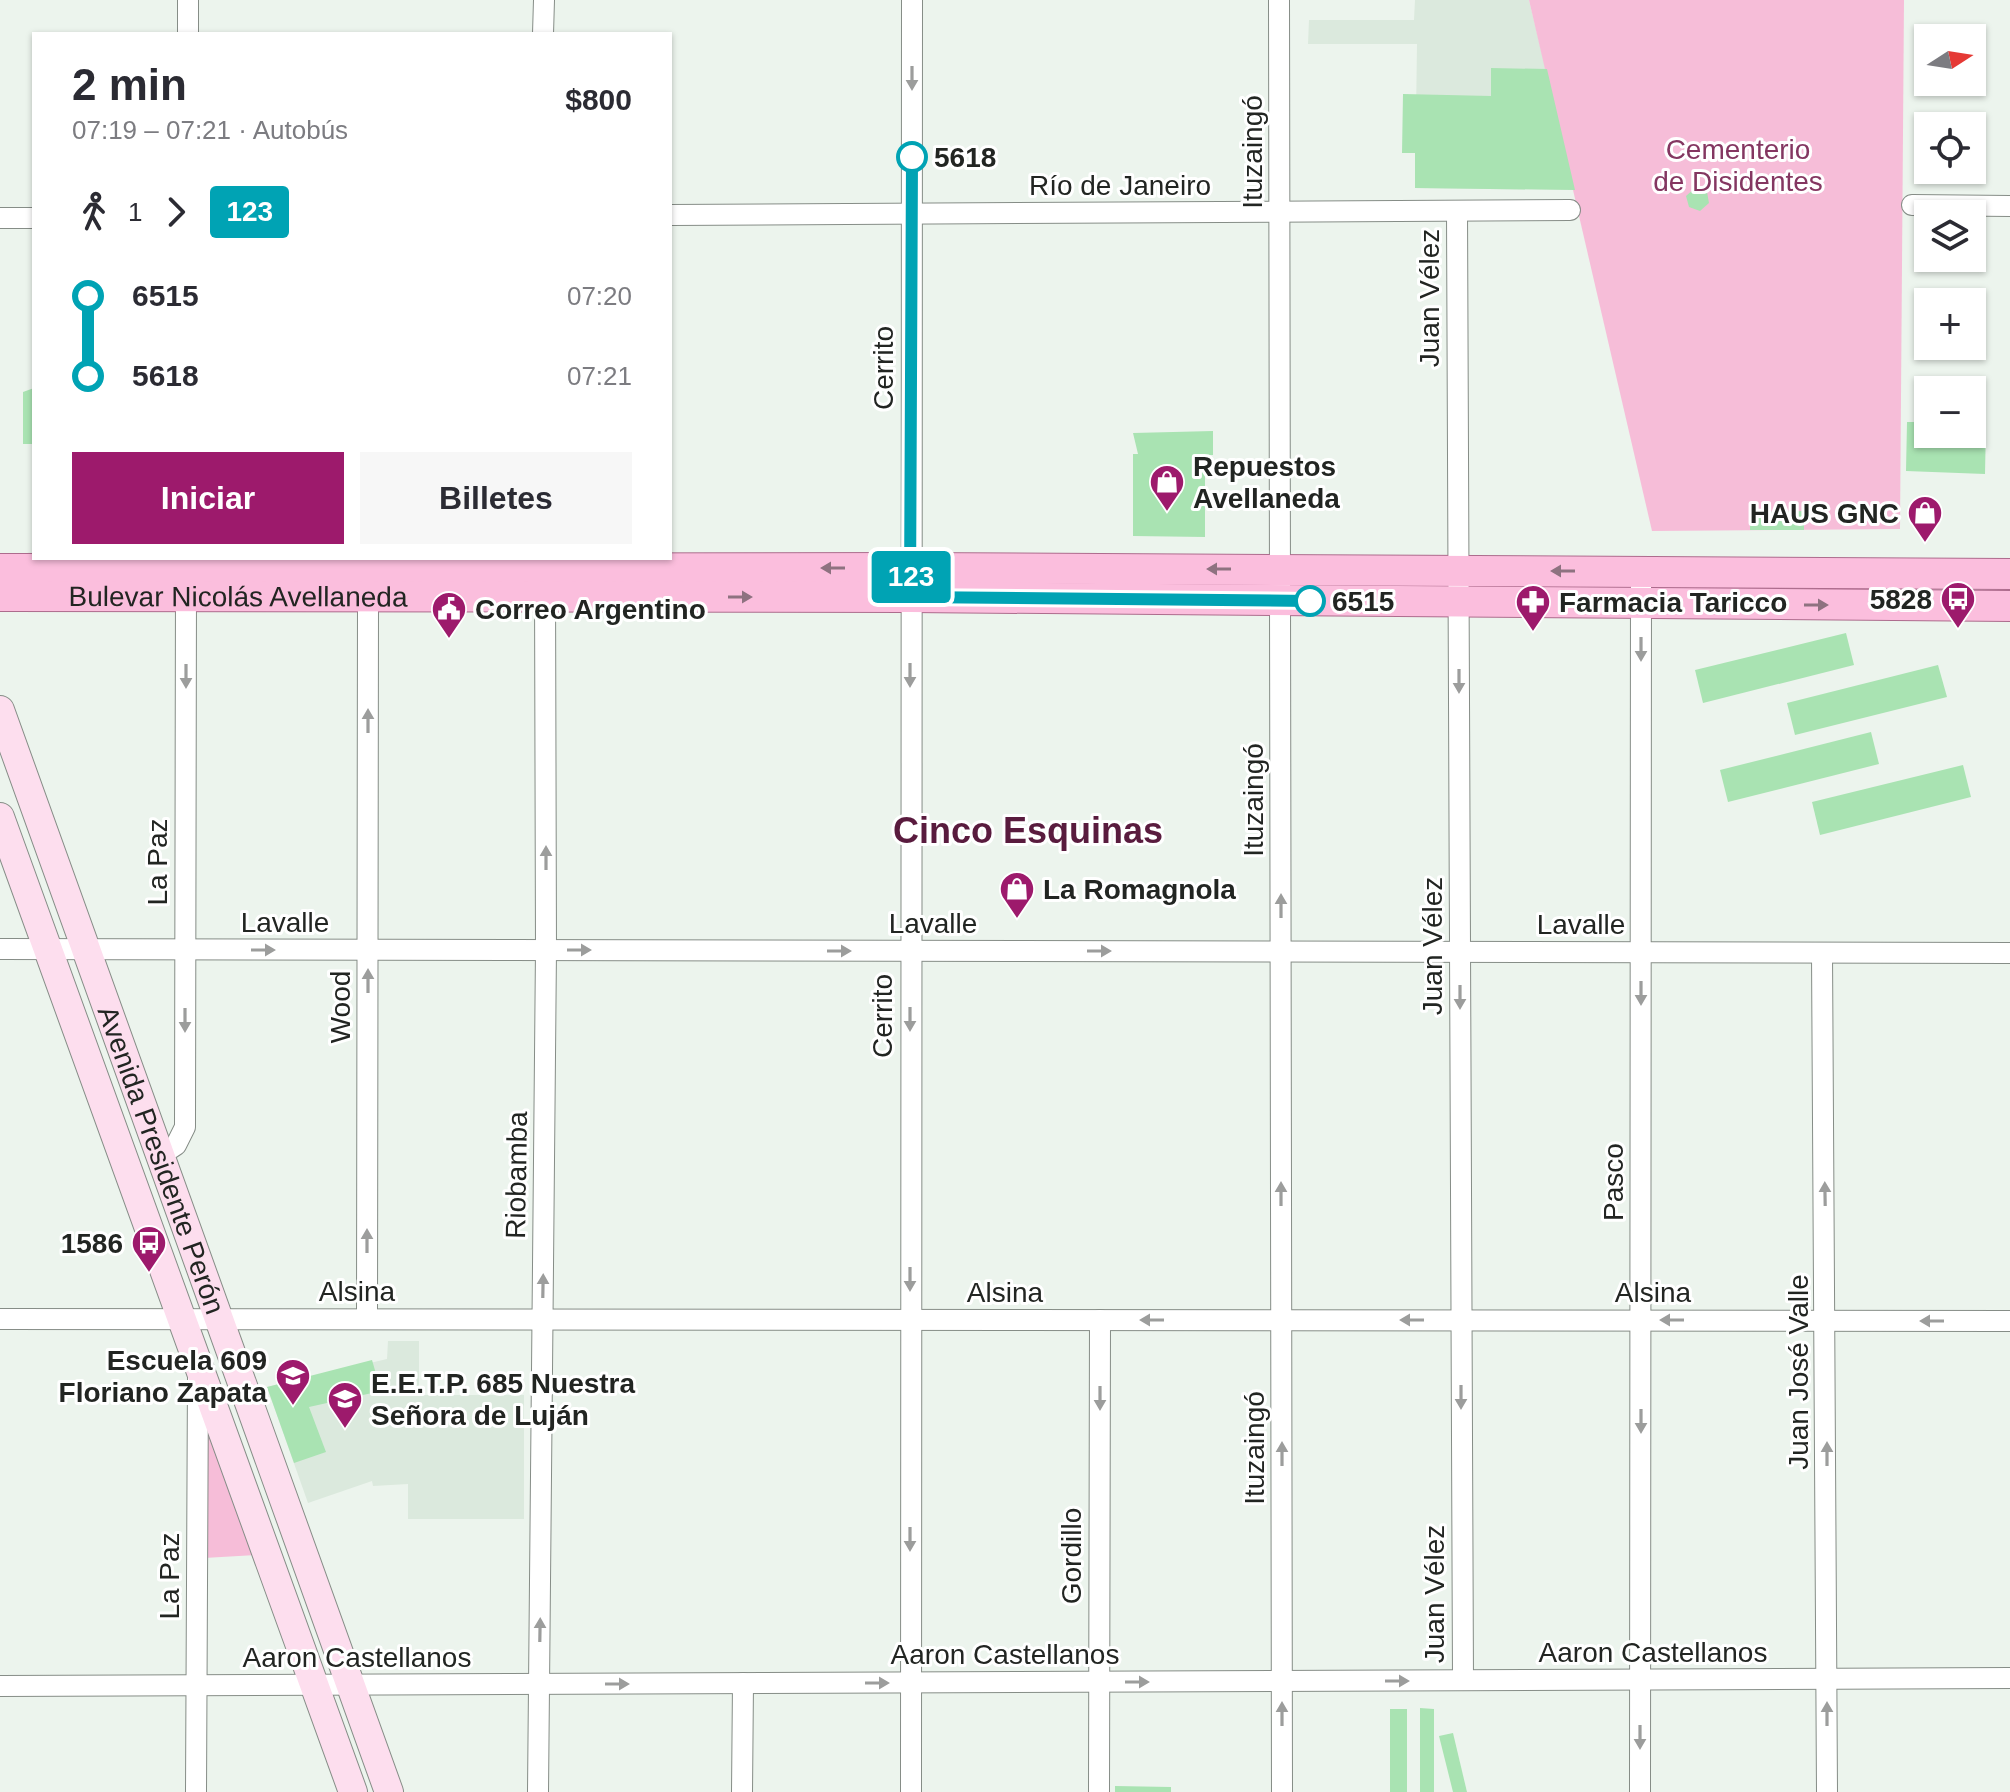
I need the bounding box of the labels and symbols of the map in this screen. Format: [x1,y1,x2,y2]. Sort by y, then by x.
north arrow [1914,24,1986,96]
one-way arrow [906,66,918,91]
street label: Ituzaingó [1237,95,1268,209]
park label: Cementerio de Disidentes [1653,134,1823,197]
marker: 5618 [897,142,927,172]
place label: 5618 [934,142,996,173]
street label: Río de Janeiro [1029,170,1211,201]
street label: Juan Vélez [1414,229,1445,367]
street label: Cerrito [868,326,899,410]
place label: Repuestos Avellaneda [1193,451,1340,514]
shop icon: Repuestos Avellaneda [1148,463,1186,513]
shop icon: HAUS GNC [1906,494,1944,544]
place label: HAUS GNC [1750,498,1899,529]
line badge: 123 [865,551,957,603]
one-way arrow [820,562,845,574]
one-way arrow [1206,563,1231,576]
one-way arrow [1550,565,1575,577]
bus stop icon: 5828 [1939,580,1977,630]
street label: Bulevar Nicolás Avellaneda [68,581,408,612]
pharmacy icon: Farmacia Taricco [1514,583,1552,633]
place label: 5828 [1870,584,1932,615]
marker: 6515 [1295,586,1325,616]
place label: 6515 [1332,586,1394,617]
place label: Farmacia Taricco [1559,587,1787,618]
public building icon: Correo Argentino [430,590,468,640]
one-way arrow [728,591,753,603]
place label: Correo Argentino [475,594,706,625]
one-way arrow [1804,599,1829,611]
one-way arrow [1635,637,1647,662]
one-way arrow [904,663,916,688]
one-way arrow [180,664,192,689]
one-way arrow [1453,669,1465,694]
one-way arrow [362,708,374,733]
street label: Ituzaingó [1238,743,1269,857]
district label: Cinco Esquinas [893,810,1163,851]
street label: La Paz [142,818,173,906]
one-way arrow [540,845,552,870]
shop icon: La Romagnola [998,870,1036,920]
place label: La Romagnola [1043,874,1236,905]
street label: Juan Vélez [1417,877,1448,1015]
one-way arrow [1275,893,1287,918]
street label: Lavalle [241,907,329,938]
street label: Lavalle [889,908,977,939]
street label: Lavalle [1537,909,1625,940]
one-way arrow [251,944,276,956]
one-way arrow [567,944,592,956]
one-way arrow [827,945,852,957]
one-way arrow [1087,945,1112,957]
one-way arrow [362,968,374,993]
street label: Wood [325,971,356,1043]
street label: Cerrito [867,974,898,1058]
one-way arrow [1635,981,1647,1006]
one-way arrow [1454,985,1466,1010]
street label: Avenida Presidente Perón [92,1002,231,1318]
one-way arrow [904,1007,916,1032]
one-way arrow [179,1008,191,1033]
street label: Riobamba [500,1111,533,1239]
street label: Pasco [1598,1143,1629,1221]
one-way arrow [1275,1181,1287,1206]
one-way arrow [1819,1181,1831,1206]
bus stop icon: 1586 [130,1224,168,1274]
place label: 1586 [61,1228,123,1259]
one-way arrow [361,1228,373,1253]
one-way arrow [904,1267,916,1292]
one-way arrow [536,1273,549,1298]
street label: Juan José Valle [1783,1274,1814,1470]
street label: Alsina [319,1276,396,1307]
street label: Alsina [967,1277,1044,1308]
street label: Alsina [1615,1277,1692,1308]
one-way arrow [1139,1314,1164,1326]
one-way arrow [1399,1314,1424,1326]
one-way arrow [1659,1314,1684,1327]
one-way arrow [1919,1315,1944,1327]
place label: Escuela 609 Floriano Zapata [59,1345,267,1408]
school or university icon: Escuela 609 Floriano Zapata [274,1357,312,1407]
place label: E.E.T.P. 685 Nuestra Señora de Luján [371,1368,636,1431]
school or university icon: E.E.T.P. 685 Nuestra Señora de Luján [326,1380,364,1430]
one-way arrow [1455,1385,1467,1410]
one-way arrow [1094,1386,1106,1411]
street label: Ituzaingó [1239,1391,1270,1505]
one-way arrow [1635,1409,1647,1434]
one-way arrow [1275,1441,1288,1466]
one-way arrow [1821,1441,1833,1466]
street label: Gordillo [1056,1508,1087,1604]
street label: Juan Vélez [1419,1525,1450,1663]
one-way arrow [904,1527,916,1552]
street label: La Paz [154,1532,185,1620]
one-way arrow [533,1617,546,1642]
street label: Aaron Castellanos [1539,1637,1767,1668]
street label: Aaron Castellanos [891,1639,1119,1670]
street label: Aaron Castellanos [243,1642,471,1673]
one-way arrow [1385,1675,1410,1687]
one-way arrow [1125,1676,1150,1688]
one-way arrow [865,1677,890,1689]
one-way arrow [605,1678,630,1690]
one-way arrow [1276,1701,1288,1726]
one-way arrow [1821,1701,1833,1726]
one-way arrow [1634,1725,1646,1750]

